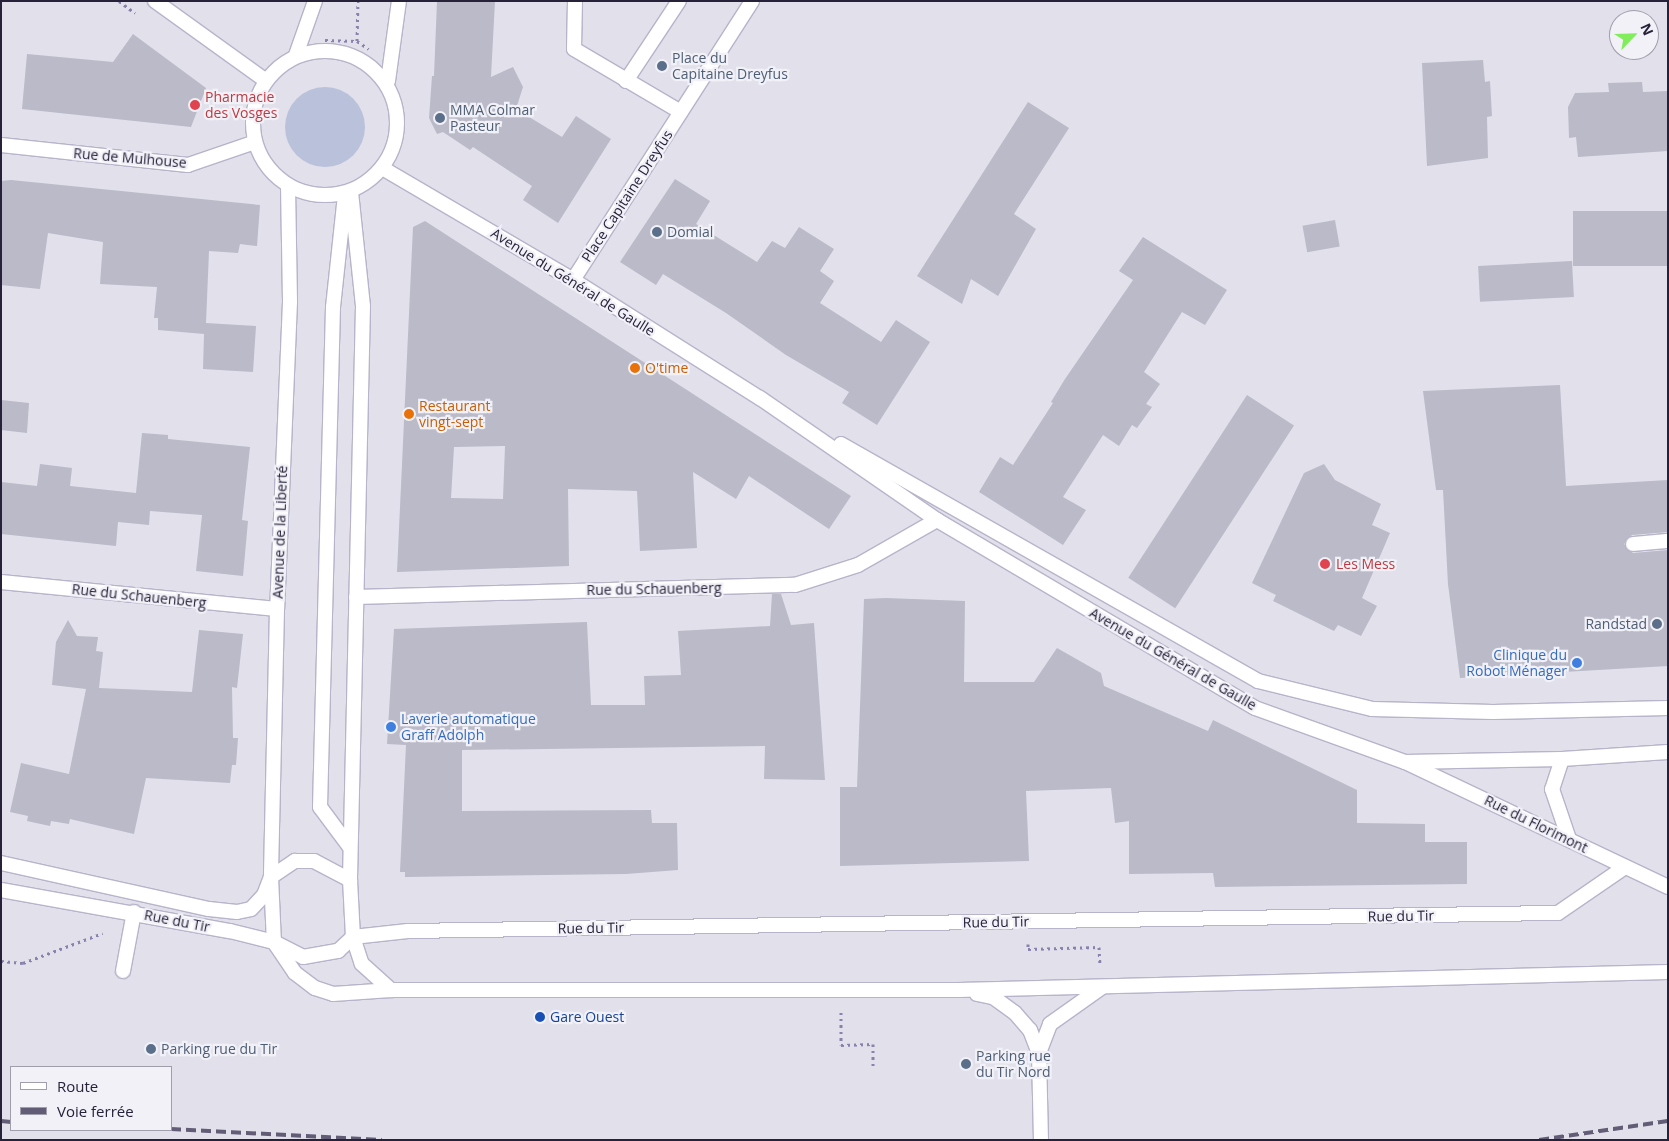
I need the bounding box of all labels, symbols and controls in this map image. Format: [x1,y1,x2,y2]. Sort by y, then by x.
north arrow [1609,10,1659,60]
text: N [1636,20,1658,38]
place label: Place du Capitaine Dreyfus [672,50,788,82]
marker: Place du Capitaine Dreyfus [656,60,668,72]
place label: Pharmacie des Vosges [205,89,277,121]
marker: Pharmacie des Vosges [189,99,201,111]
place label: MMA Colmar Pasteur [450,102,535,134]
marker: MMA Colmar Pasteur [434,112,446,124]
street label: Place Capitaine Dreyfus [578,127,676,265]
street label: Rue de Mulhouse [73,145,187,171]
place label: Domial [667,224,713,240]
street label: Avenue du Général de Gaulle [488,225,658,339]
marker: Domial [651,226,663,238]
place label: O'time [645,360,688,376]
marker: O'time [629,362,641,374]
place label: Restaurant vingt-sept [419,398,491,431]
marker: Restaurant vingt-sept [403,408,415,420]
street label: Avenue de la Liberté [269,465,291,599]
place label: Les Mess [1336,556,1395,572]
marker: Les Mess [1318,557,1332,571]
street label: Rue du Schauenberg [586,579,722,599]
street label: Rue du Schauenberg [71,581,207,611]
street label: Avenue du Général de Gaulle [1087,604,1259,714]
place label: Randstad [1585,616,1647,632]
marker: Randstad [1651,618,1663,630]
place label: Clinique du Robot Ménager [1466,647,1567,680]
marker: Clinique du Robot Ménager [1571,657,1583,669]
place label: Laverie automatique Graff Adolph [401,711,536,744]
marker: Laverie automatique Graff Adolph [385,721,397,733]
street label: Rue du Florimont [1482,792,1590,856]
street label: Rue du Tir [143,906,211,936]
street label: Rue du Tir [1368,907,1434,925]
street label: Rue du Tir [963,913,1029,931]
street label: Rue du Tir [558,919,624,937]
place label: Gare Ouest [550,1009,624,1025]
marker: Gare Ouest [534,1011,546,1023]
place label: Parking rue du Tir [161,1041,277,1057]
marker: Parking rue du Tir [145,1043,157,1055]
place label: Parking rue du Tir Nord [976,1048,1051,1080]
marker: Parking rue du Tir Nord [960,1058,972,1070]
legend [10,1066,172,1131]
text: Route [57,1076,98,1096]
text: Voie ferrée [57,1101,134,1121]

